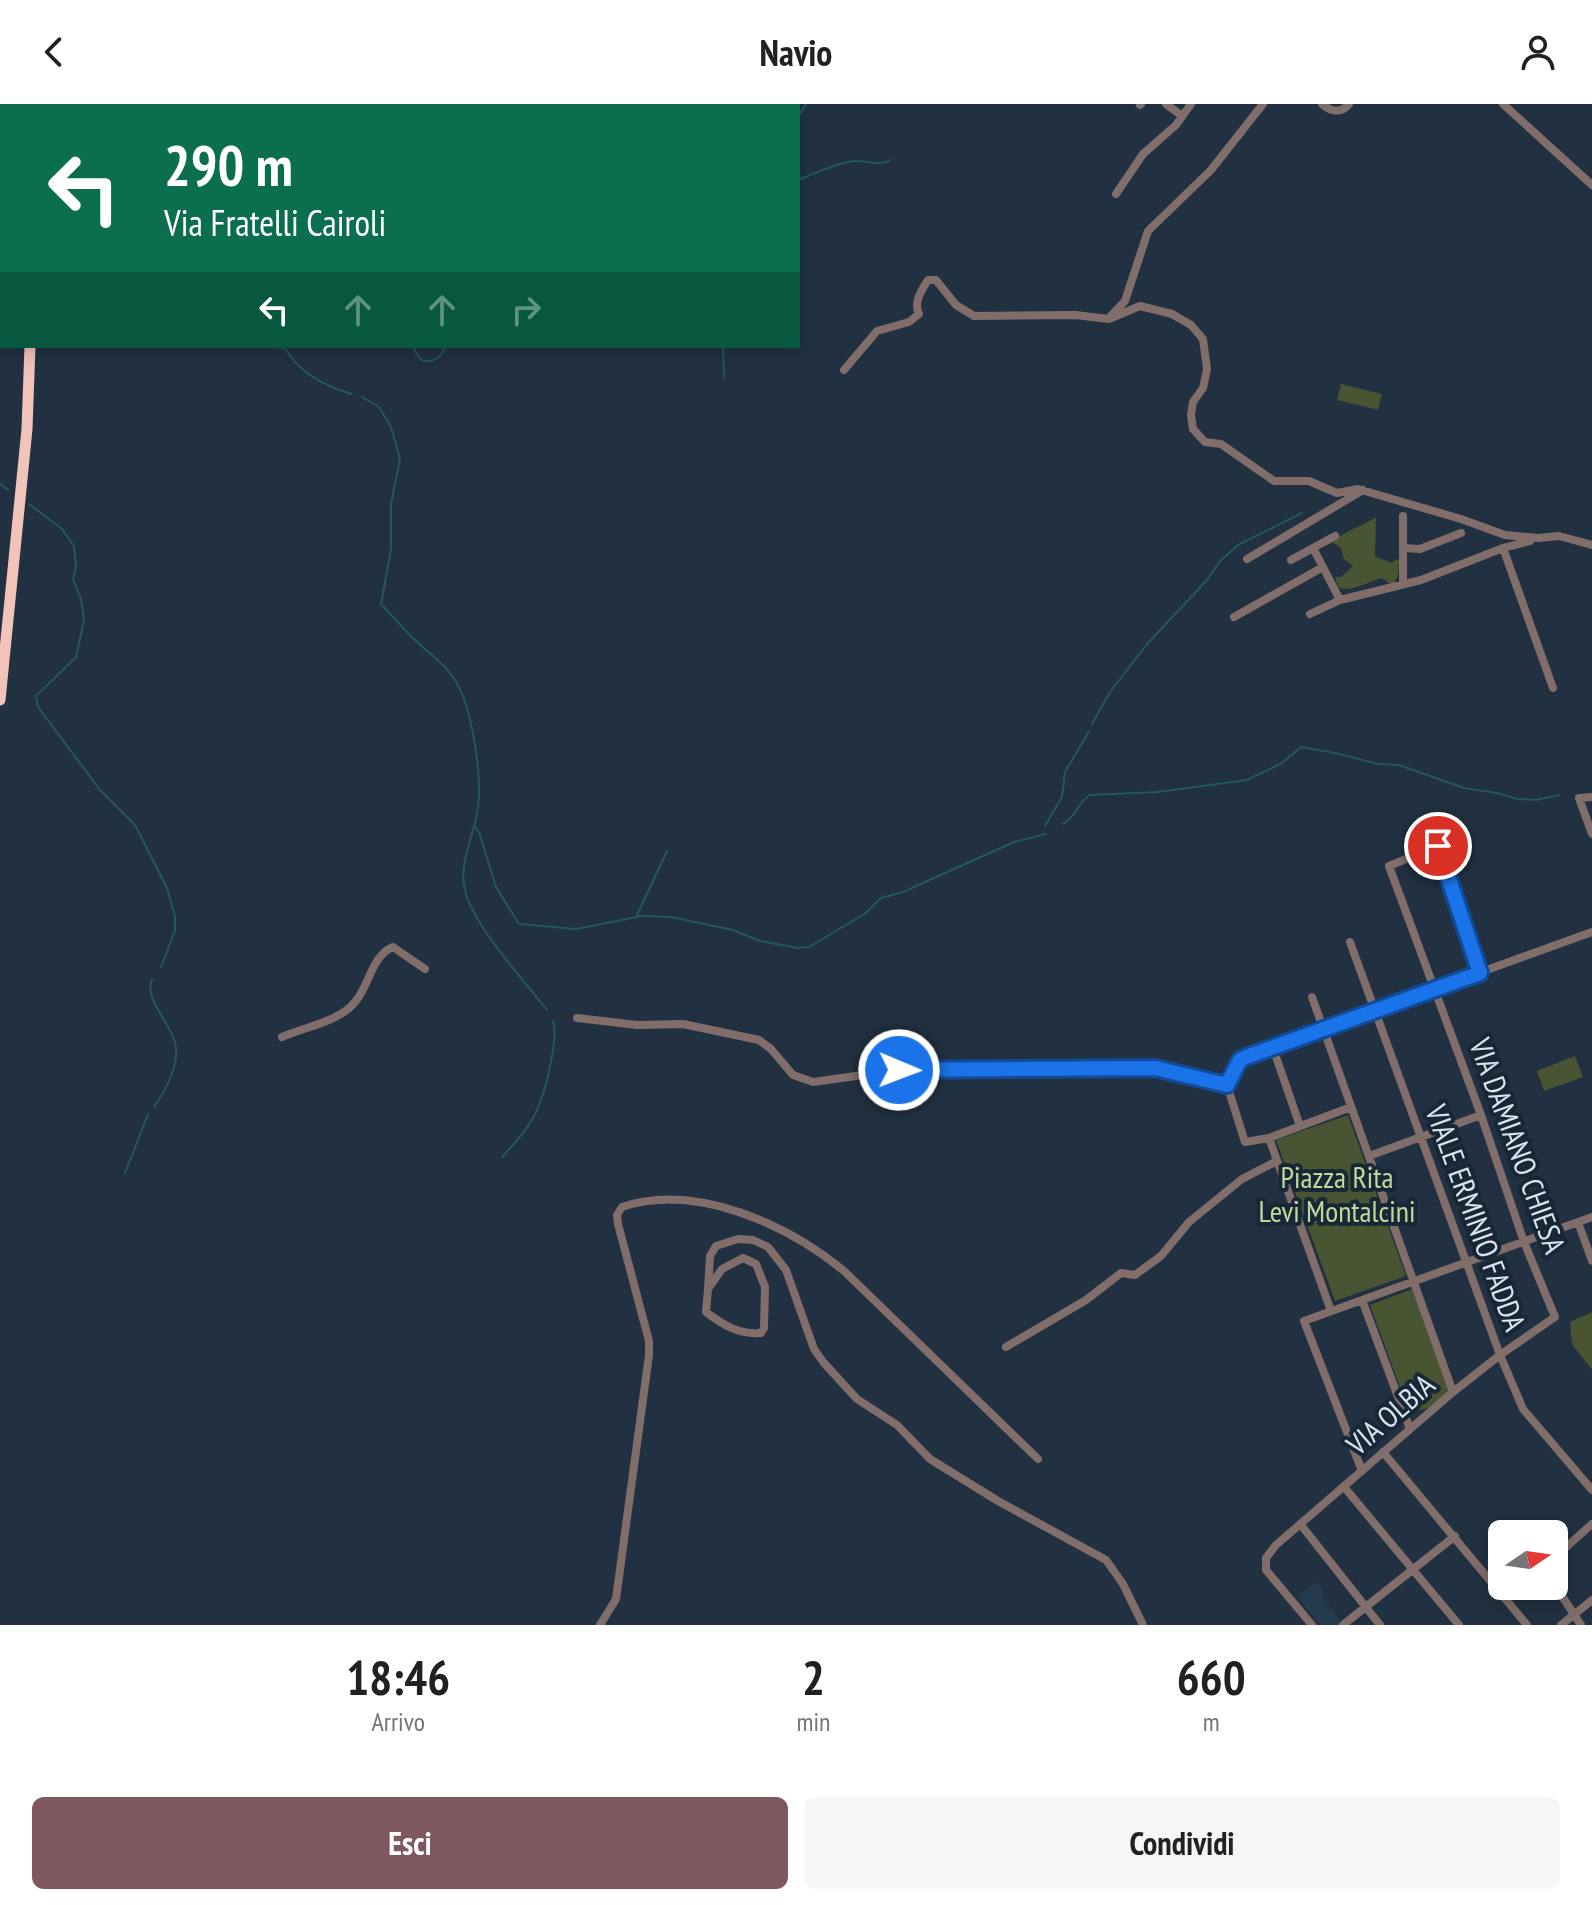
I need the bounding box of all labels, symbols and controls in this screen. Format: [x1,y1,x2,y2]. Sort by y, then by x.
text: Navio [760,29,832,76]
icon: back [32,30,76,74]
icon: person [1516,30,1560,74]
text: 290 m [164,129,293,201]
icon: left [32,136,136,240]
text: Via Fratelli Cairoli [164,199,386,246]
icon: left [252,288,296,332]
icon: ahead [336,288,380,332]
icon: ahead [420,288,464,332]
icon: right [504,288,548,332]
pin [1404,812,1472,880]
icon: arrive [1416,824,1460,868]
position arrow [857,1028,941,1112]
street label: VIA DAMIANO CHIESA [1461,1032,1576,1259]
street label: VIALE ERMINIO FADDA [1417,1098,1536,1337]
park label: Piazza Rita Levi Montalcini [1259,1157,1415,1230]
street label: VIA OLBIA [1337,1364,1443,1464]
north arrow [1488,1520,1568,1600]
map controls [1488,1520,1568,1600]
text: 18:46 [346,1646,450,1708]
text: 2 [802,1646,825,1708]
text: 660 [1177,1646,1246,1708]
text: Arrivo [371,1705,425,1738]
text: min [796,1705,830,1738]
text: m [1203,1705,1220,1738]
button: Esci [32,1797,788,1889]
button: Condividi [804,1797,1560,1889]

